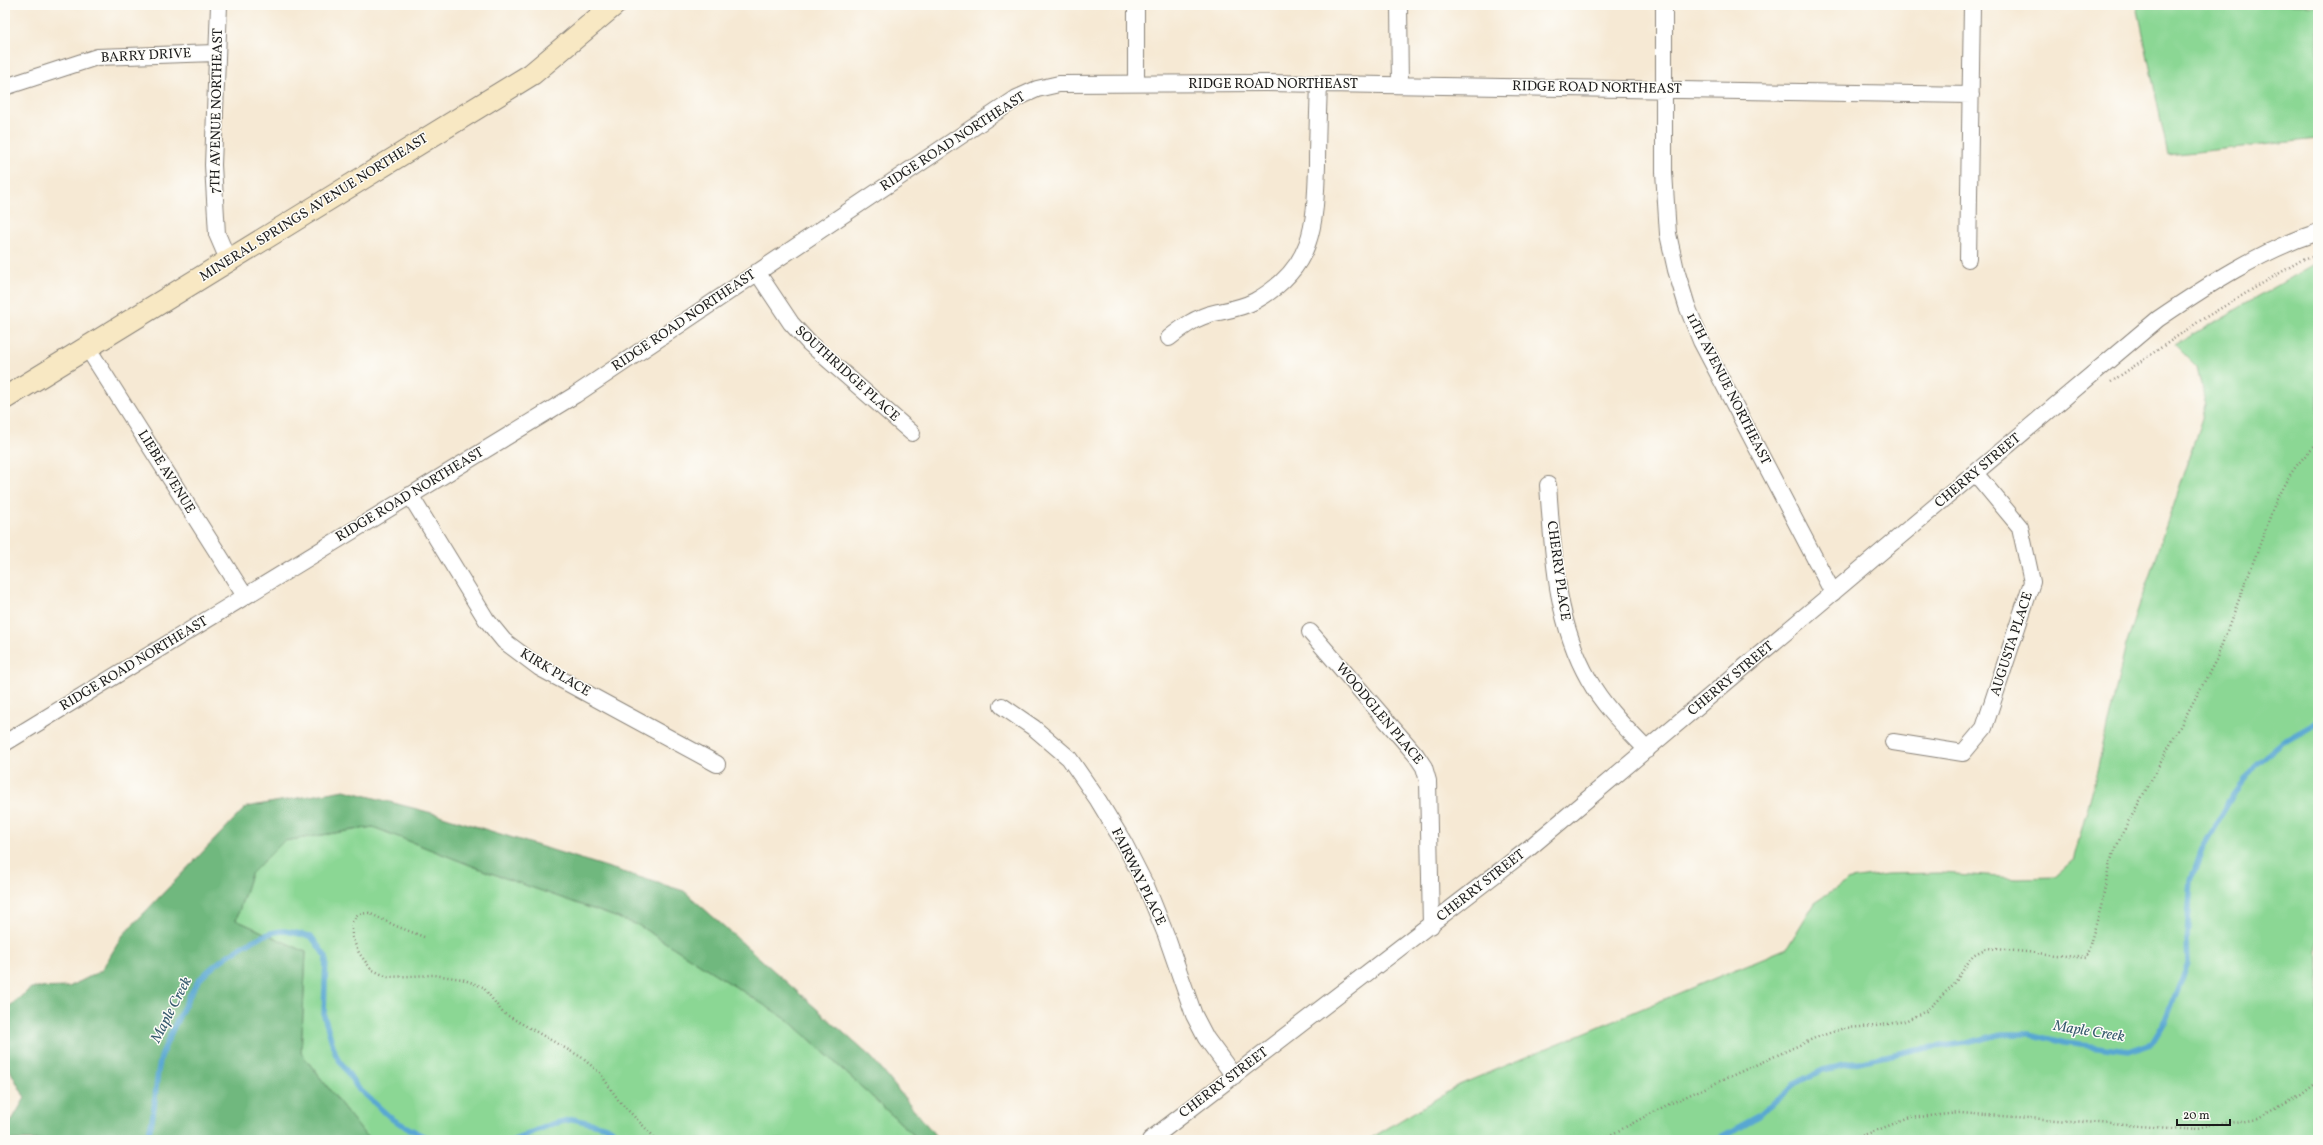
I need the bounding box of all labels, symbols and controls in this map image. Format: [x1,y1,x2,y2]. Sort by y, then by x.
street label: 7TH AVENUE NORTHEAST [206,28,228,194]
street label: BARRY DRIVE [100,44,192,68]
street label: RIDGE ROAD NORTHEAST [1188,75,1358,94]
street label: RIDGE ROAD NORTHEAST [1512,77,1682,99]
street label: RIDGE ROAD NORTHEAST [877,88,1029,196]
street label: MINERAL SPRINGS AVENUE NORTHEAST [196,129,432,287]
street label: RIDGE ROAD NORTHEAST [608,266,760,376]
street label: 11TH AVENUE NORTHEAST [1681,309,1775,469]
street label: SOUTHRIDGE PLACE [790,322,904,426]
street label: LIEBE AVENUE [133,427,199,517]
street label: CHERRY STREET [1931,429,2025,513]
street label: RIDGE ROAD NORTHEAST [332,443,488,547]
street label: CHERRY PLACE [1542,520,1574,622]
street label: AUGUSTA PLACE [1986,589,2038,699]
street label: RIDGE ROAD NORTHEAST [56,612,212,716]
street label: CHERRY STREET [1684,637,1778,721]
street label: KIRK PLACE [516,644,594,702]
street label: WOODGLEN PLACE [1331,659,1427,769]
street label: FAIRWAY PLACE [1106,825,1170,929]
street label: CHERRY STREET [1433,846,1529,926]
water label: Maple Creek [146,973,198,1048]
water label: Maple Creek [2051,1016,2126,1048]
street label: CHERRY STREET [1176,1043,1272,1123]
scale bar [2177,1101,2230,1127]
text: 20 m [2183,1108,2210,1124]

